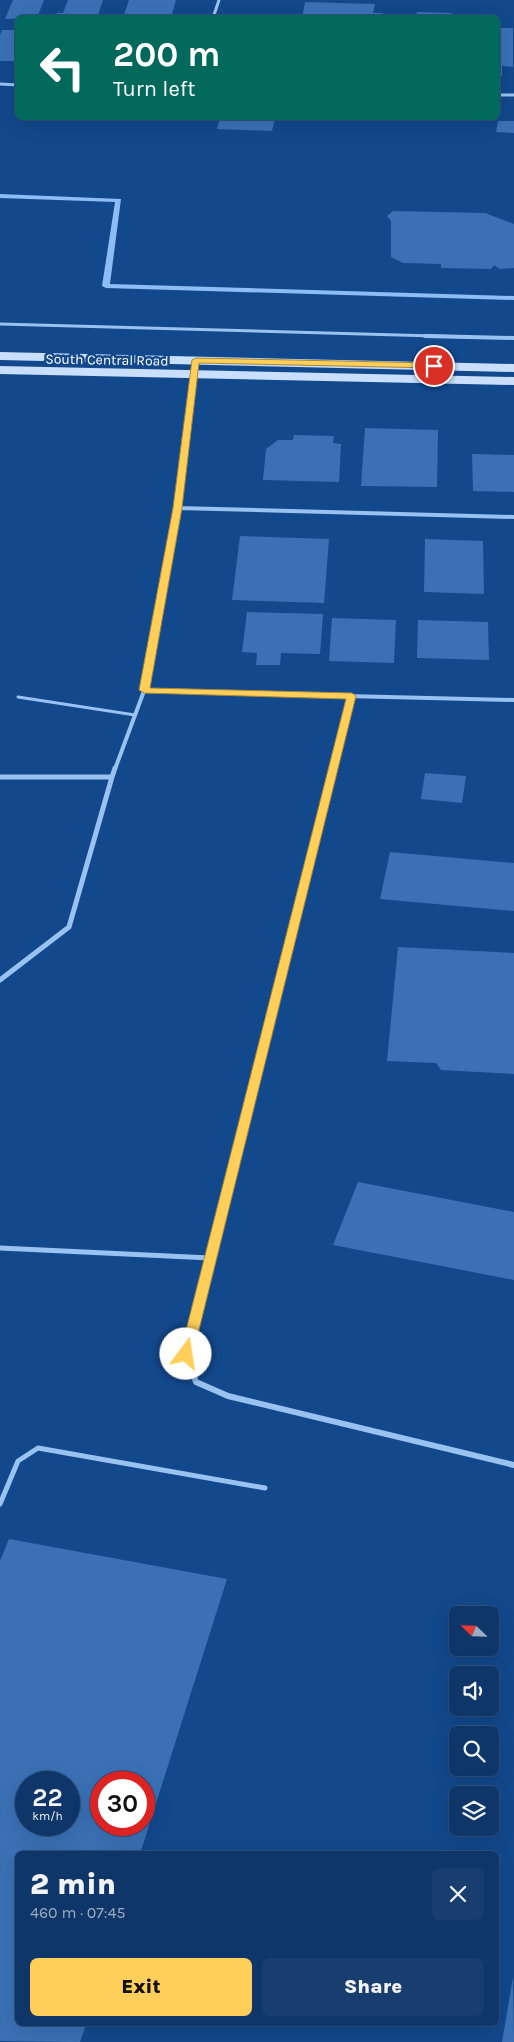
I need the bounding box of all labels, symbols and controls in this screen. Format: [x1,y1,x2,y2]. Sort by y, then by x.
text: 200 m [113,34,221,75]
icon: left [30,35,95,100]
text: Turn left [113,76,196,102]
pin [413,345,455,387]
street label: South Central Road [45,350,169,370]
icon: arrive [420,352,448,380]
position arrow [159,1327,211,1379]
north arrow [449,1606,499,1656]
map controls [449,1606,499,1836]
button: sound [449,1666,499,1716]
button: search [449,1726,499,1776]
speed limit sign: 30 [90,1771,155,1836]
text: 22 [32,1783,63,1812]
button: layers [449,1786,499,1836]
text: km/h [32,1809,63,1823]
text: 2 min [30,1866,116,1902]
button: close [432,1868,484,1920]
text: 460 m · 07:45 [30,1903,125,1922]
button: Exit [30,1958,252,2016]
button: Share [262,1958,484,2016]

